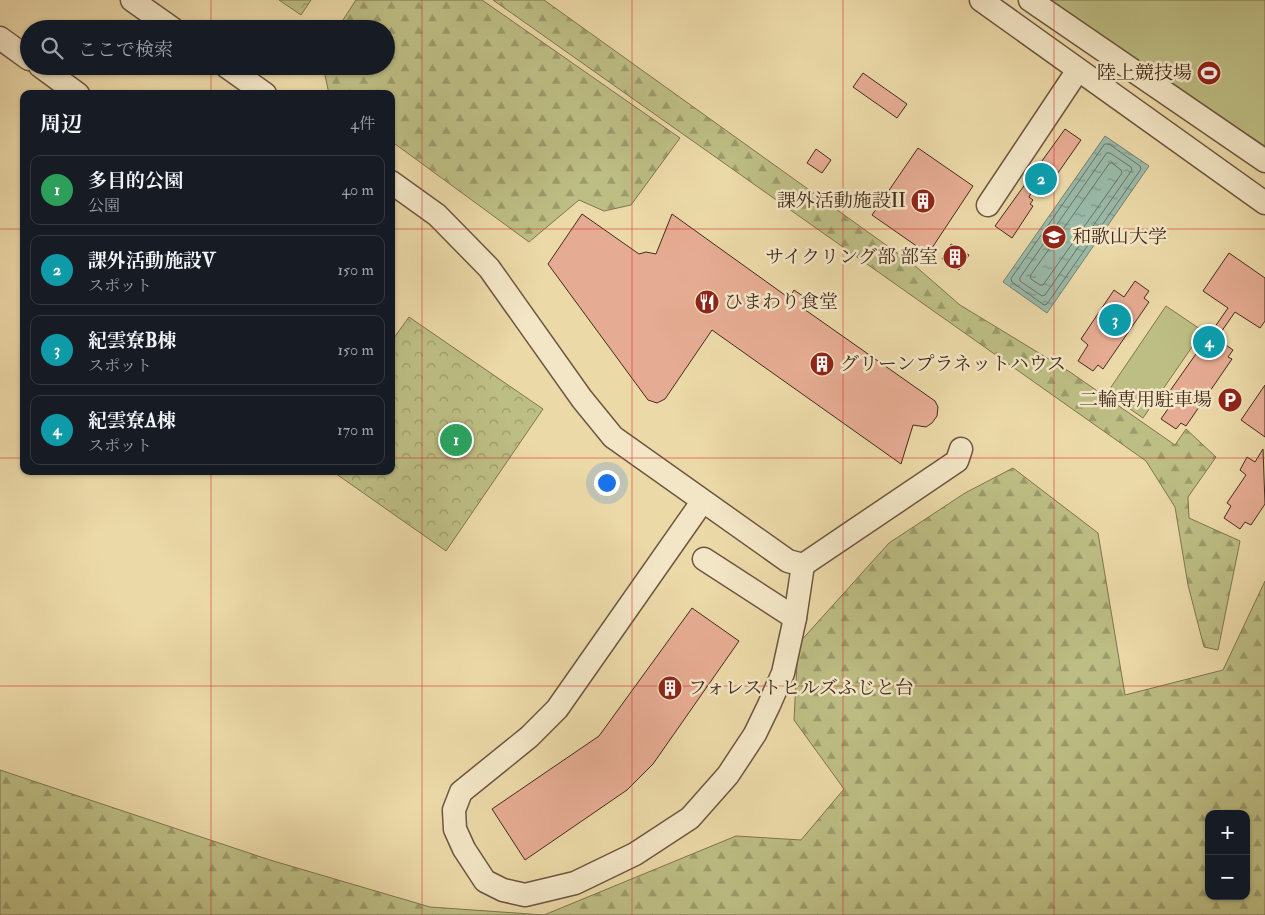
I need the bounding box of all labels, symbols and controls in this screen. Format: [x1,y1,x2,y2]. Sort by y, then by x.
search box [20,20,395,75]
icon: search [38,34,66,62]
text: ここで検索 [78,38,173,62]
sports icon: 陸上競技場 [1196,60,1222,86]
place label: 陸上競技場 [1097,61,1192,85]
text: 周辺 [40,111,82,138]
text: 4件 [350,114,375,134]
pin: 2 [1025,160,1057,198]
text: 多目的公園 [88,169,183,193]
text: 1 [54,180,60,200]
text: 40 m [341,180,374,200]
building icon: 課外活動施設II [910,188,936,214]
place label: 課外活動施設II [777,189,906,213]
text: 公園 [88,196,120,216]
school or university icon: 和歌山大学 [1041,224,1067,250]
place label: 和歌山大学 [1072,225,1167,249]
building icon: サイクリング部 部室 [942,244,968,270]
place label: サイクリング部 部室 [765,245,938,269]
text: 課外活動施設V [88,249,215,273]
text: 2 [53,260,61,280]
text: 150 m [337,260,374,280]
text: スポット [88,276,152,296]
restaurant icon: ひまわり食堂 [694,289,720,315]
place label: ひまわり食堂 [724,290,838,314]
pin: 3 [1099,301,1131,339]
pin: 4 [1193,323,1225,361]
text: 紀雲寮B棟 [88,329,176,353]
text: 3 [54,340,60,360]
text: 150 m [337,340,374,360]
building icon: グリーンプラネットハウス [809,351,835,377]
place label: グリーンプラネットハウス [840,352,1066,376]
text: スポット [88,356,152,376]
parking icon: 二輪専用駐車場 [1217,387,1243,413]
place label: 二輪専用駐車場 [1079,388,1212,412]
text: 紀雲寮A棟 [88,409,176,433]
text: 4 [53,420,61,440]
text: 170 m [337,420,374,440]
pin: 1 [440,421,472,459]
text: スポット [88,436,152,456]
your location [594,470,620,496]
building icon: フォレストヒルズふじと台 [657,675,683,701]
place label: フォレストヒルズふじと台 [688,676,914,700]
map controls [1205,810,1250,900]
button: + [1205,810,1250,855]
button: − [1205,855,1250,900]

